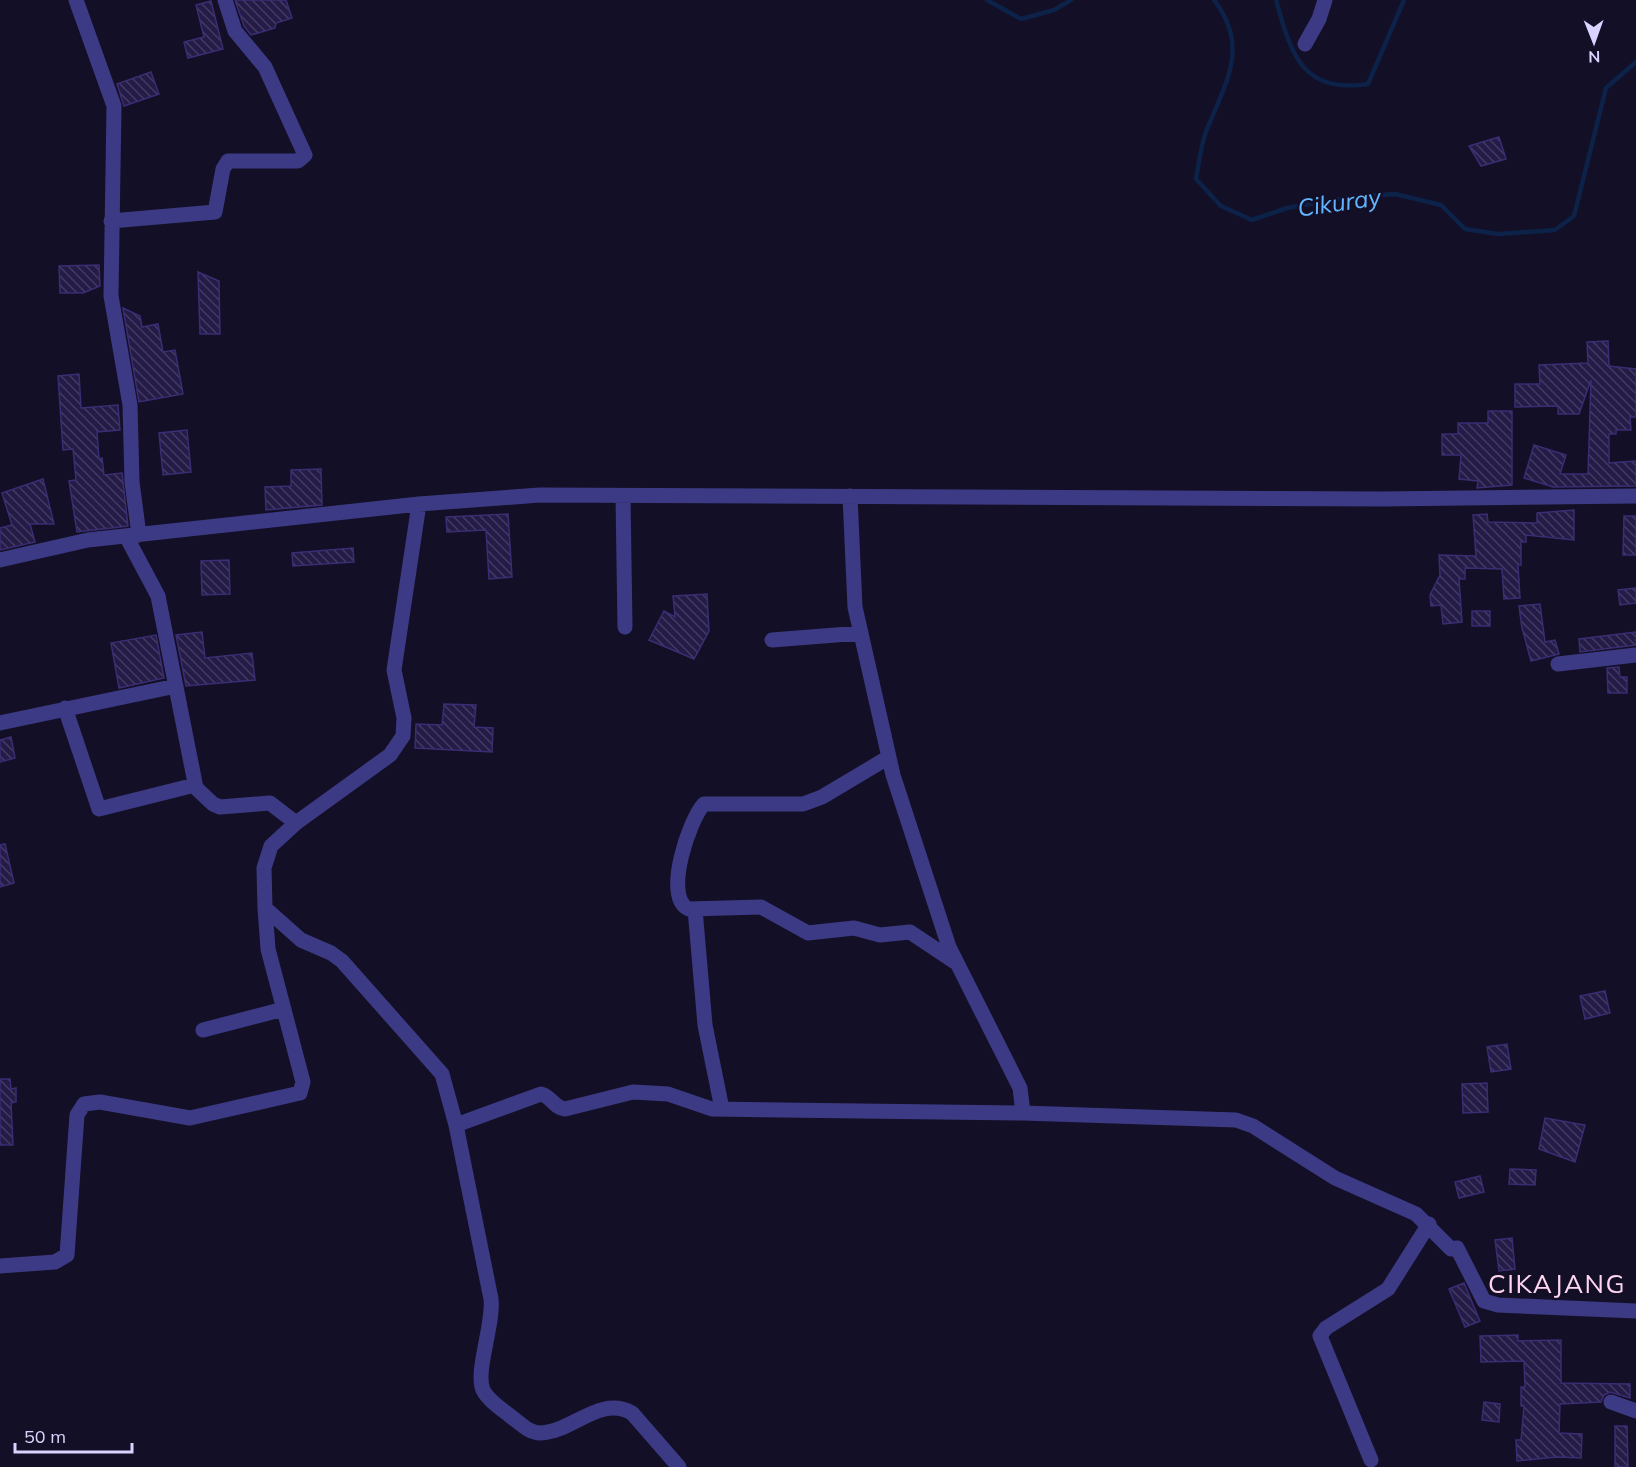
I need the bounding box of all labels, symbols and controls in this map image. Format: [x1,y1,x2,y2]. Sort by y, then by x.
north arrow [1564,12,1624,72]
text: N [1588,47,1600,67]
water label: Cikuray [1295,181,1384,223]
district label: CIKAJANG [1488,1267,1626,1300]
scale bar [15,1416,132,1454]
text: 50 m [24,1425,66,1448]

